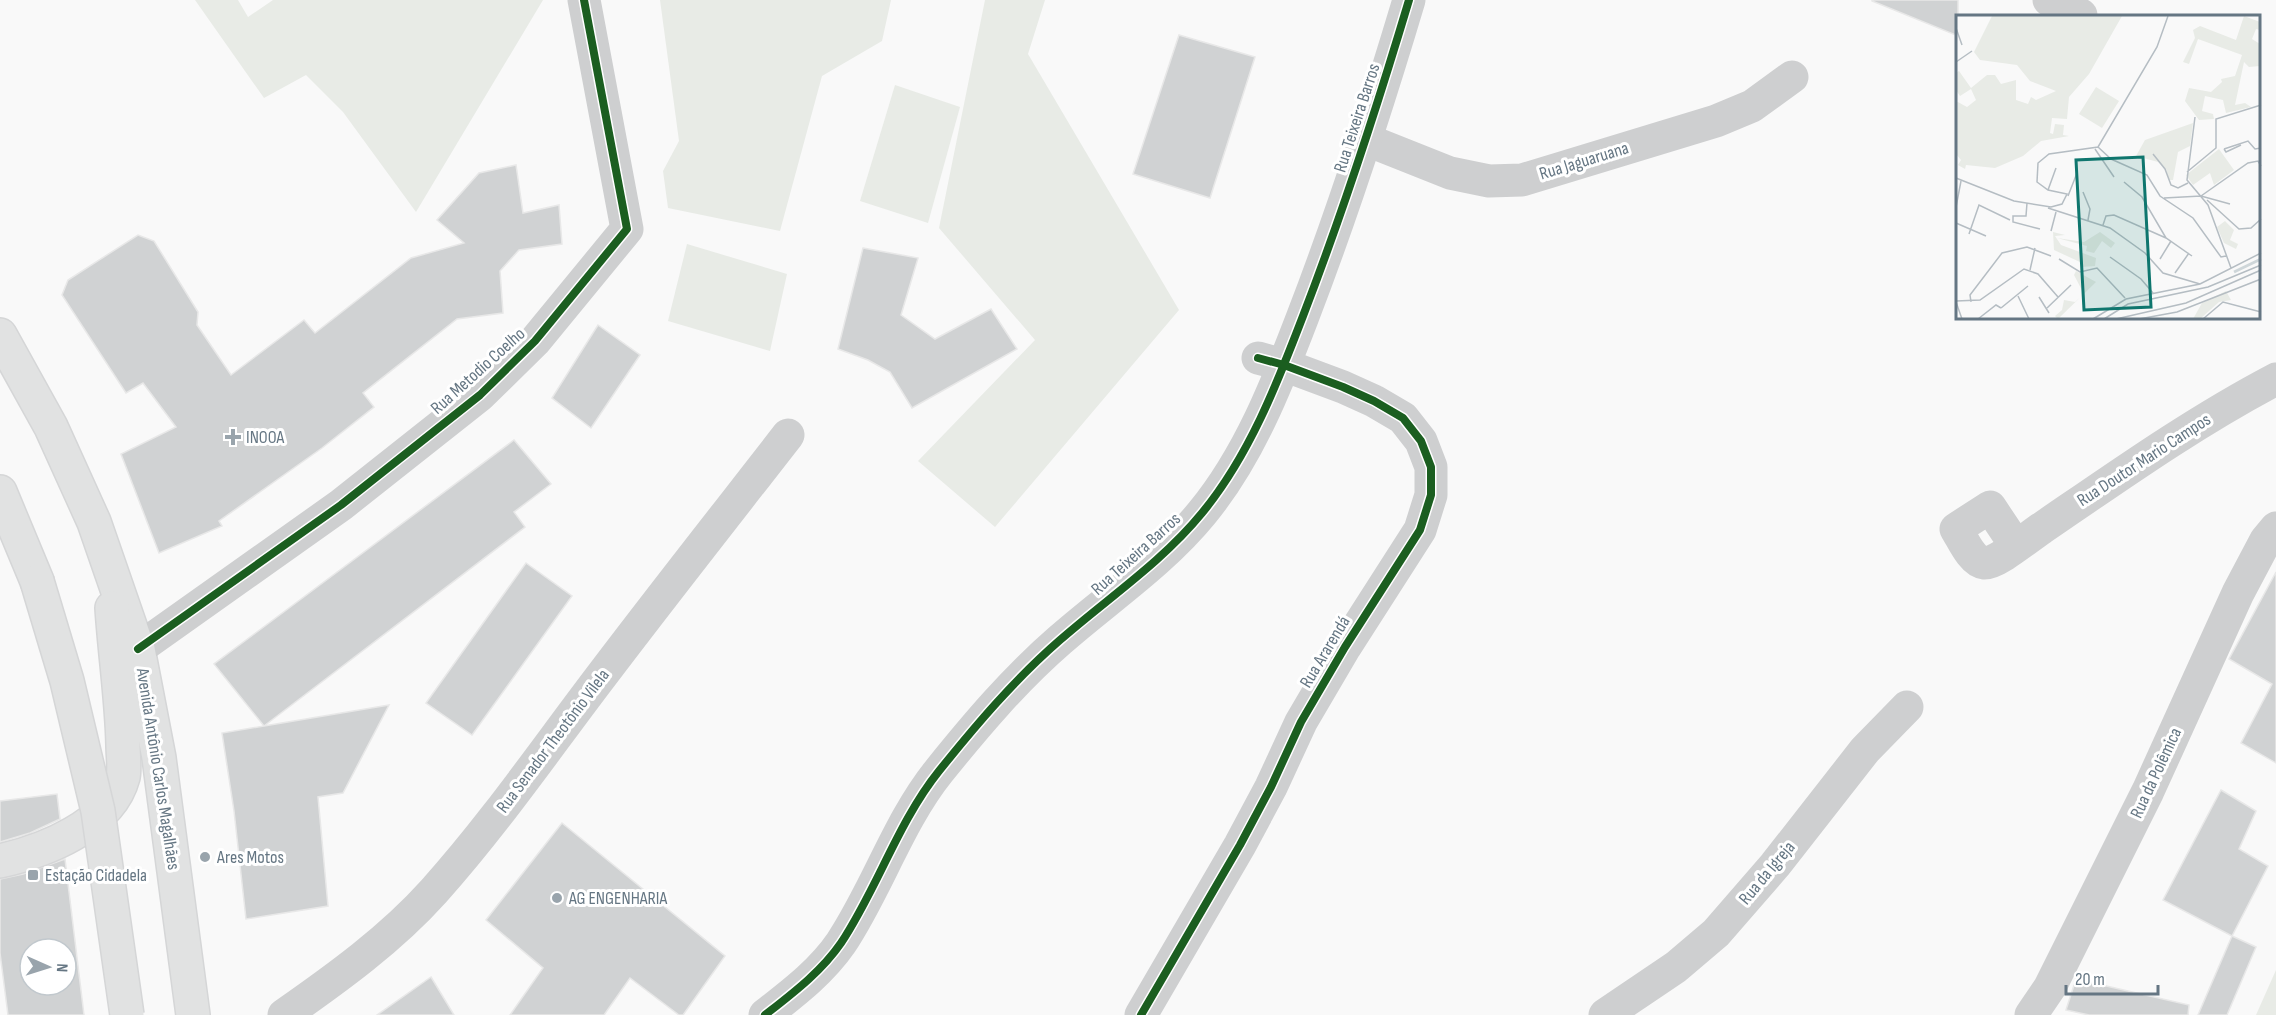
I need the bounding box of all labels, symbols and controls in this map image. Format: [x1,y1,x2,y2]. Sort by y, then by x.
inset map [1956,15,2261,320]
street label: Rua Teixeira Barros [1330,61,1384,175]
street label: Rua Jaguaruana [1537,137,1631,185]
street label: Rua Metodio Coelho [427,323,529,419]
street label: Rua Doutor Mario Campos [2073,409,2215,511]
place label: INOOA [246,427,284,448]
marker: INOOA [224,428,242,446]
street label: Rua Teixeira Barros [1087,508,1185,600]
street label: Rua Ararendá [1295,612,1355,692]
street label: Rua Senador Theotônio Vilela [492,665,614,817]
street label: Avenida Antônio Carlos Magalhães [132,666,184,871]
street label: Rua da Polêmica [2126,724,2186,822]
street label: Rua da Igreja [1735,837,1800,909]
place label: Ares Motos [216,847,284,868]
marker: Ares Motos [198,850,212,864]
place label: Estação Cidadela [45,865,147,886]
marker: Estação Cidadela [26,868,40,882]
place label: AG ENGENHARIA [568,888,667,909]
marker: AG ENGENHARIA [550,891,564,905]
north arrow [18,937,78,997]
scale bar [2066,958,2158,996]
text: N [52,963,71,972]
text: 20 m [2075,969,2105,990]

